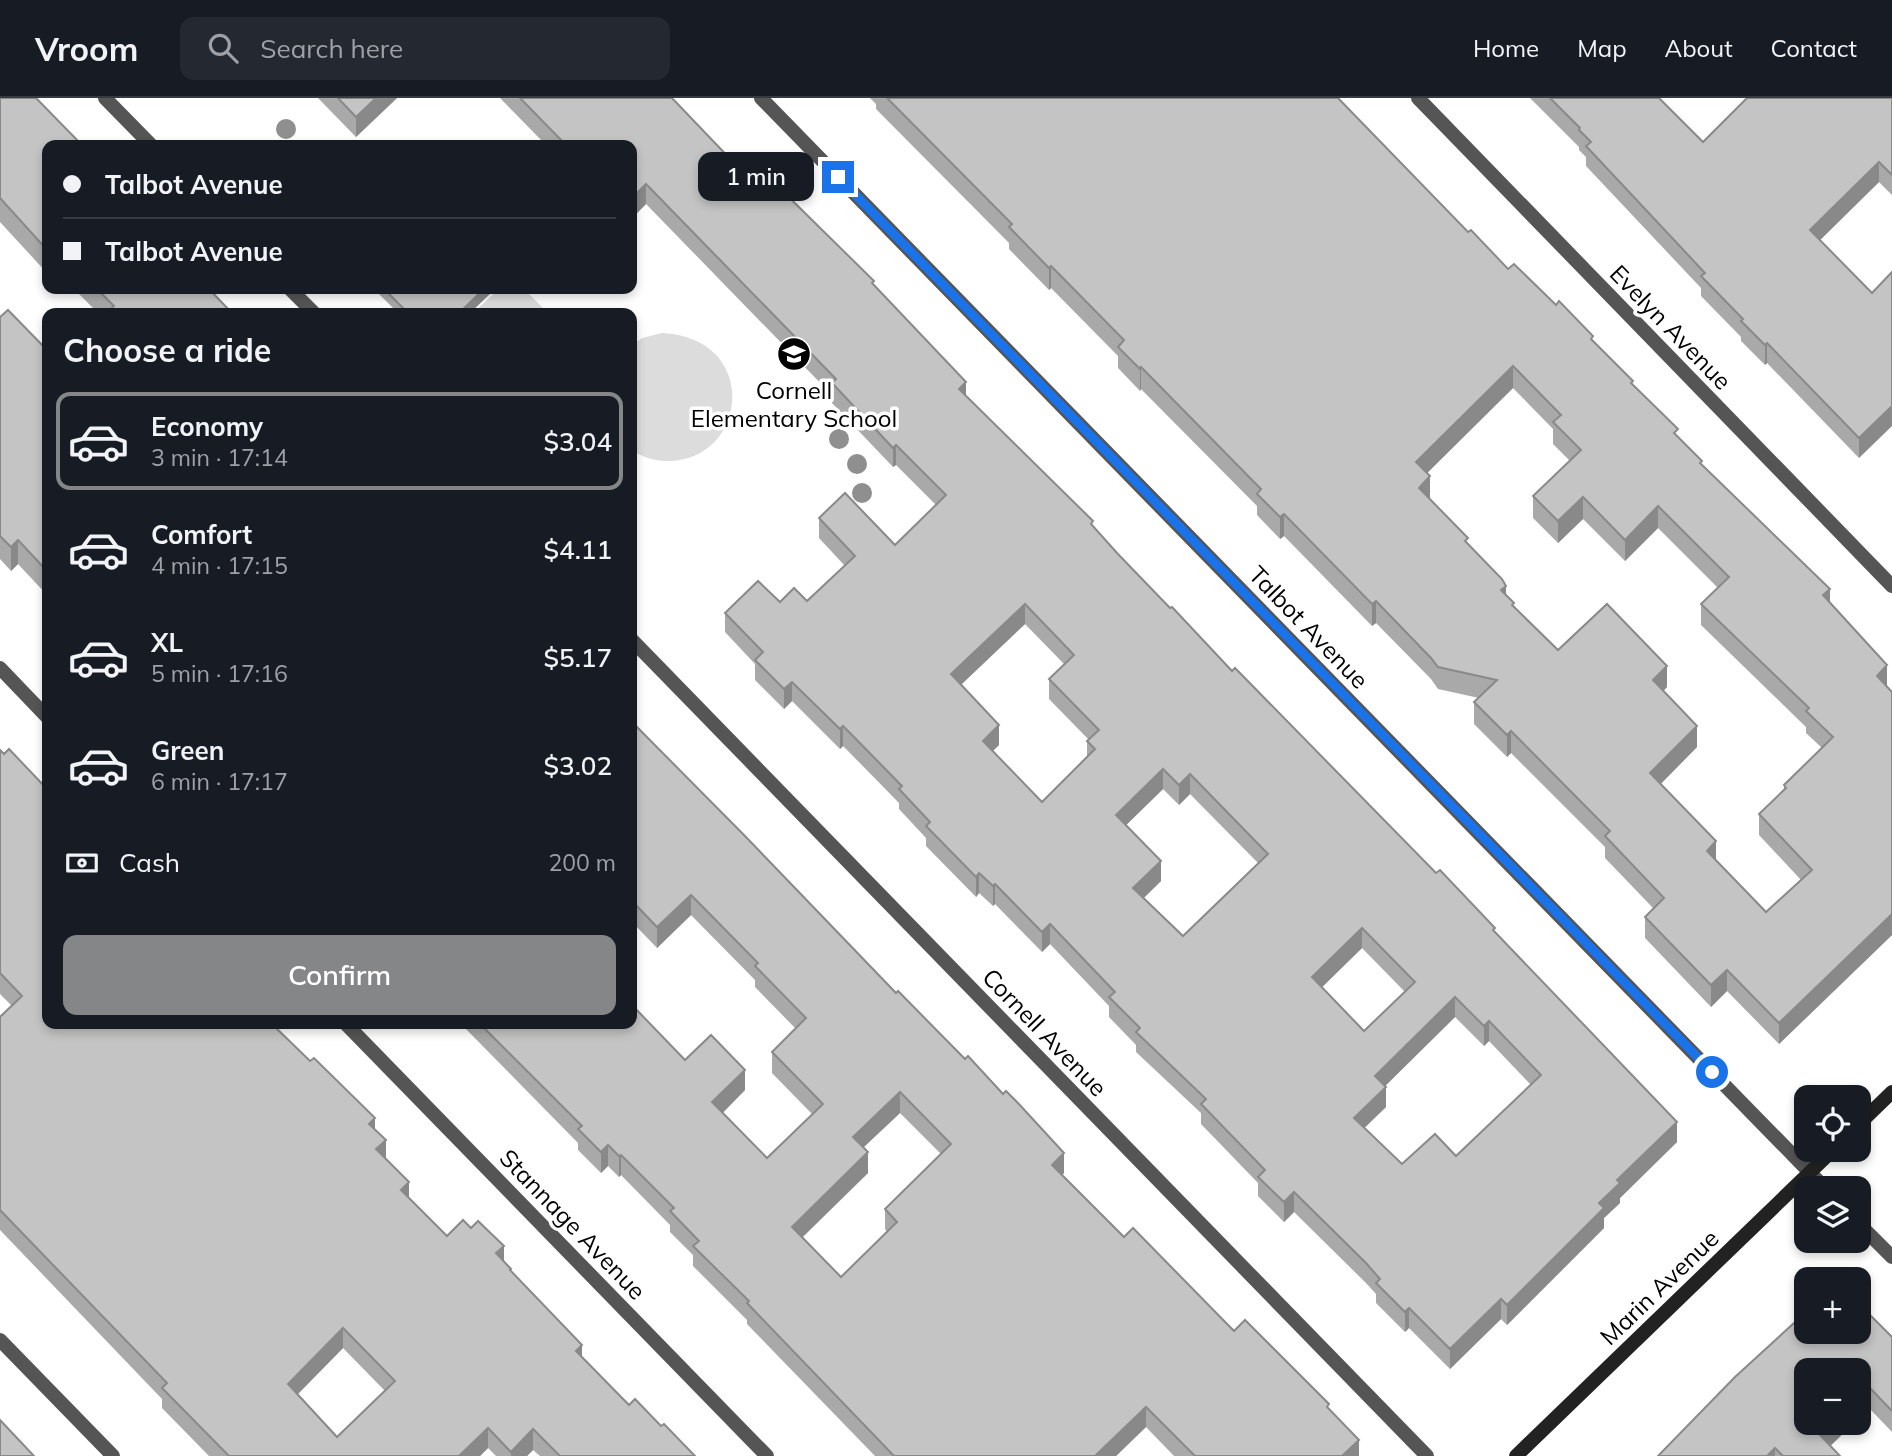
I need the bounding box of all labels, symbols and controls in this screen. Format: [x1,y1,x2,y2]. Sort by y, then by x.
search box [180,17,670,80]
text: Vroom [35,28,138,69]
icon: search [204,29,242,67]
text: Search here [260,32,403,65]
text: Home [1473,33,1539,63]
text: Map [1577,33,1627,63]
text: About [1665,33,1733,63]
text: Contact [1771,33,1857,63]
callout: 1 min [698,153,814,202]
route end [822,161,854,193]
text: 1 min [726,162,786,191]
text: Talbot Avenue [105,168,283,201]
text: Talbot Avenue [105,235,283,268]
street label: Evelyn Avenue [1604,258,1738,396]
text: Choose a ride [63,330,271,370]
school or university icon: Cornell Elementary School [775,335,813,373]
place label: Cornell Elementary School [691,375,897,433]
icon: car [67,410,130,473]
text: Economy [151,410,263,443]
text: $3.04 [543,425,612,458]
text: 3 min · 17:14 [151,443,288,472]
icon: car [67,518,130,581]
text: Comfort [151,518,252,551]
text: $4.11 [543,533,612,566]
text: 4 min · 17:15 [151,551,288,580]
street label: Talbot Avenue [1243,559,1375,695]
icon: car [67,626,130,689]
text: XL [151,626,183,659]
text: $5.17 [543,641,612,674]
text: 5 min · 17:16 [151,659,288,688]
icon: car [67,734,130,797]
text: Green [151,734,224,767]
text: $3.02 [543,749,612,782]
text: 6 min · 17:17 [151,767,288,796]
icon: cash [63,844,101,882]
text: Cash [119,846,180,879]
text: 200 m [548,848,616,877]
button: Confirm [63,935,616,1015]
street label: Cornell Avenue [976,962,1114,1102]
route start [1696,1056,1728,1088]
map controls [1794,1085,1871,1435]
button: locate [1794,1085,1871,1162]
street label: Stannage Avenue [494,1142,652,1306]
button: layers [1794,1176,1871,1253]
street label: Marin Avenue [1593,1223,1725,1351]
button: + [1794,1267,1871,1344]
button: − [1794,1358,1871,1435]

